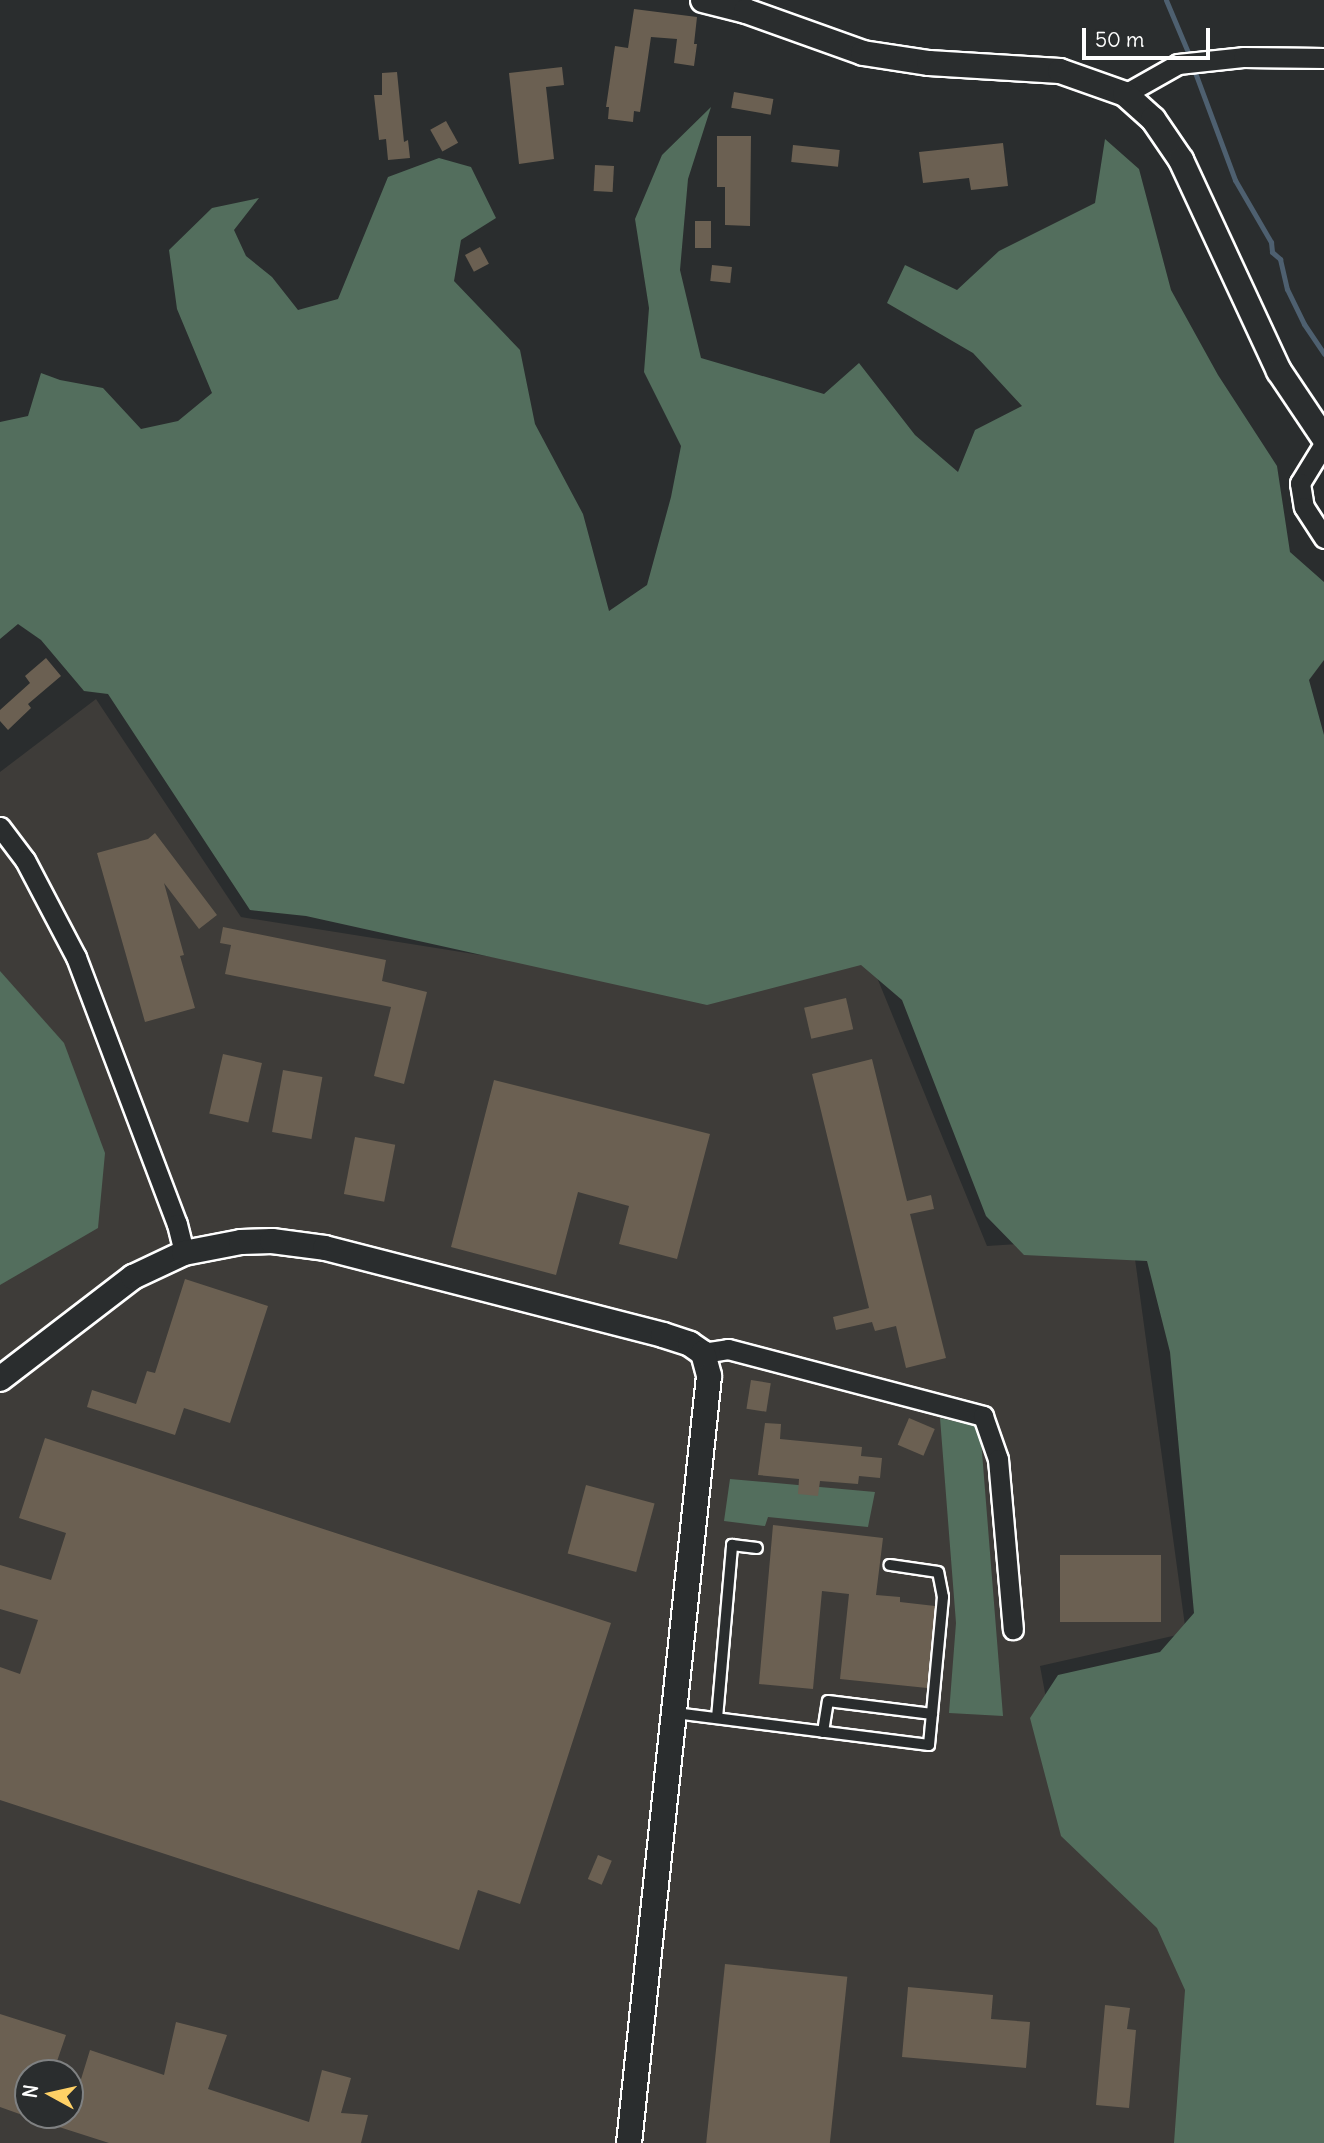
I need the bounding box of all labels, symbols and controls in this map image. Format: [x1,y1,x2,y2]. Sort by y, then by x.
scale bar [1086,14,1214,58]
text: 50 m [1095,26,1144,53]
north arrow [14,2059,84,2129]
text: N [17,2083,43,2100]

